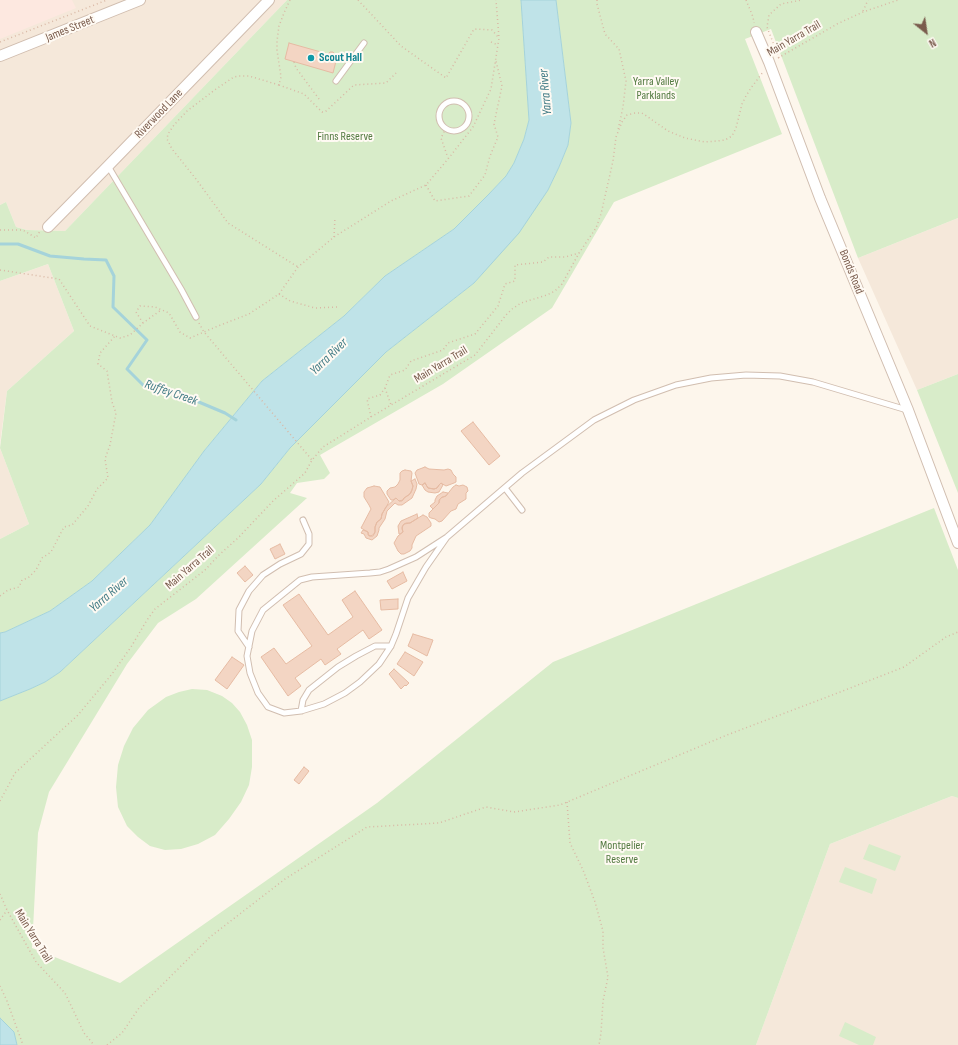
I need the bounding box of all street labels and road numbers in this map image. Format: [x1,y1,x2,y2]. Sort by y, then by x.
street label: James Street [44,13,96,45]
street label: Main Yarra Trail [765,18,823,60]
street label: Riverwood Lane [132,86,186,142]
street label: Bonds Road [836,248,866,296]
street label: Main Yarra Trail [412,343,470,387]
street label: Main Yarra Trail [163,543,217,593]
street label: Main Yarra Trail [11,907,55,965]

